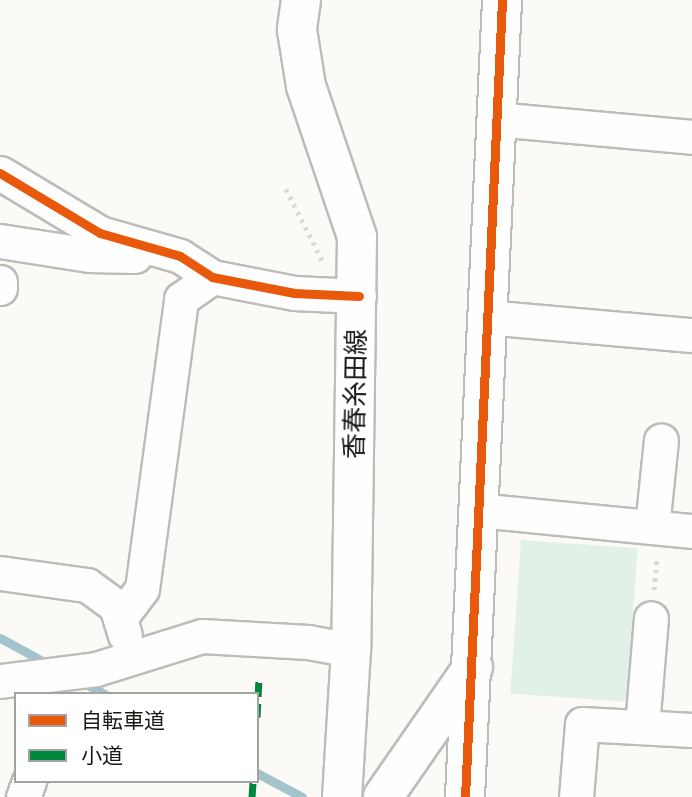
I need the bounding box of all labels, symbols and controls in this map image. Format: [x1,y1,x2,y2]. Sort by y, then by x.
street label: 香春糸田線 [340,329,374,459]
legend [14,692,259,783]
text: 自転車道 [81,706,165,738]
text: 小道 [81,741,123,773]

